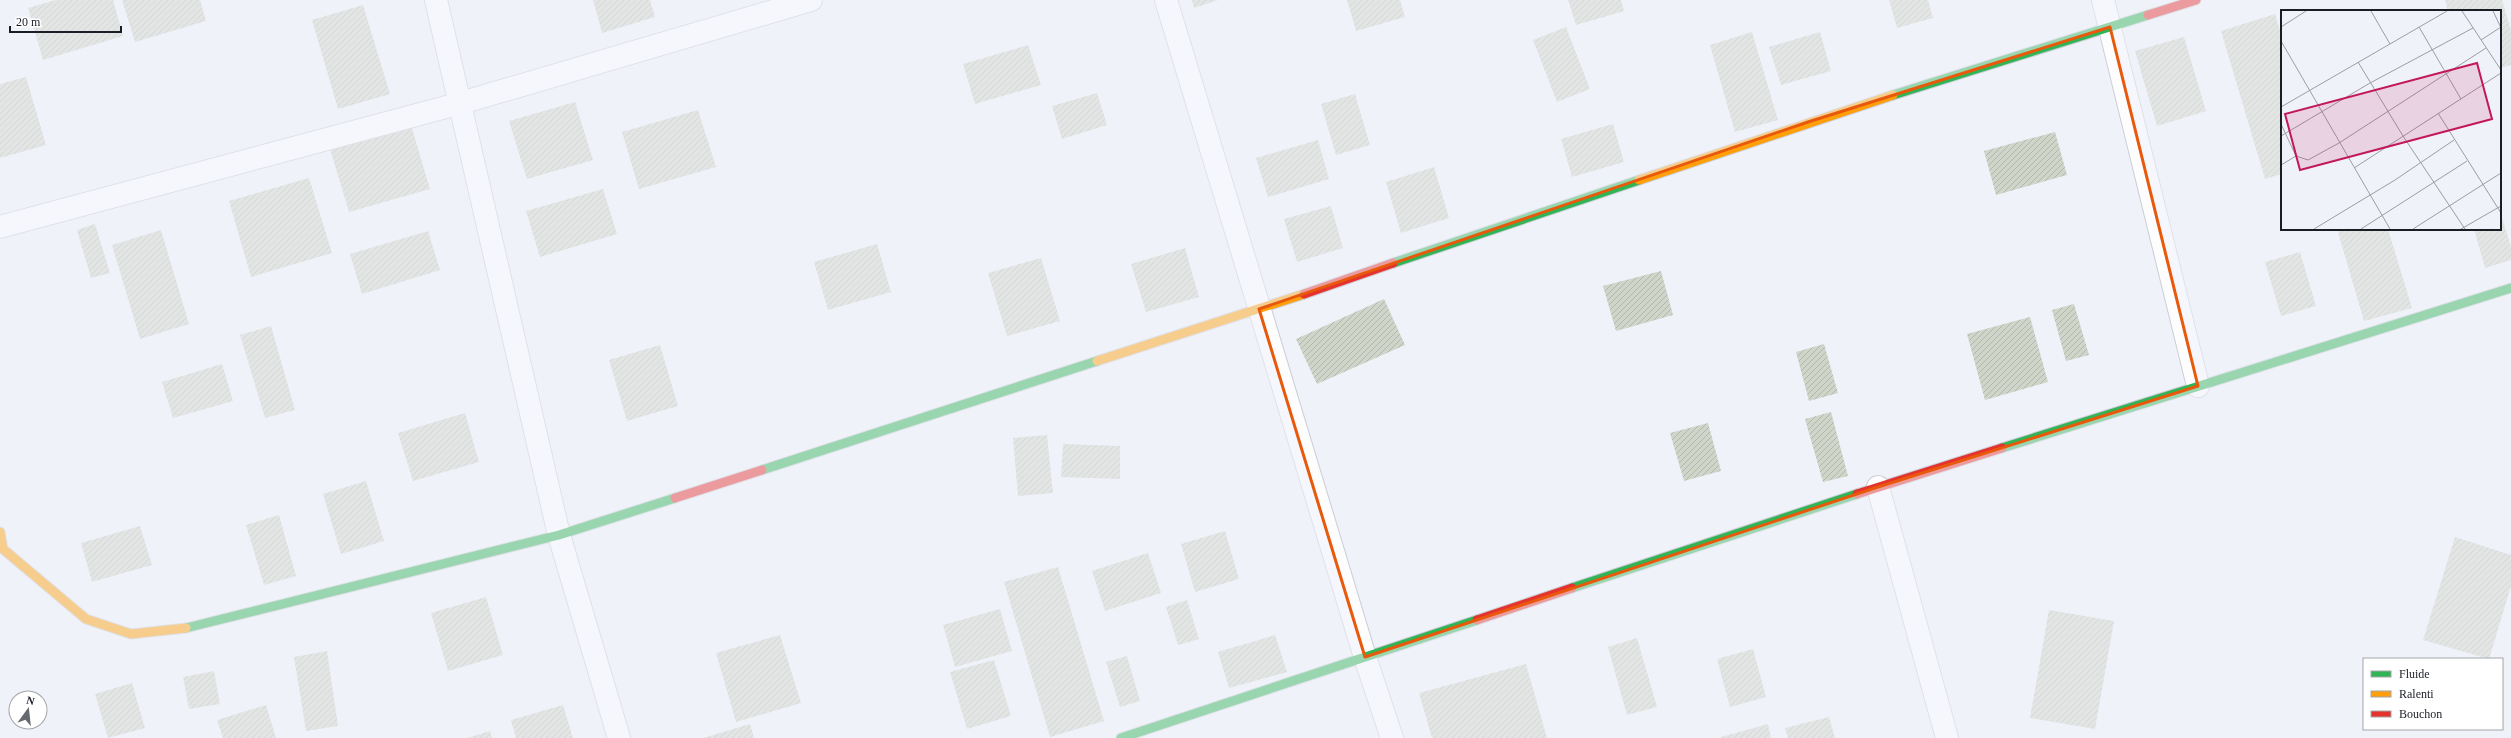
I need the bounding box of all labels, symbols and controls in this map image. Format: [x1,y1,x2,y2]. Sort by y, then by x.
scale bar [10,8,121,34]
inset map [2281,10,2501,230]
text: 20 m [16,15,41,29]
legend [2363,658,2503,730]
text: Fluide [2399,667,2430,681]
text: Ralenti [2399,687,2434,701]
north arrow [8,690,48,730]
text: N [25,694,36,707]
text: Bouchon [2399,707,2442,721]

